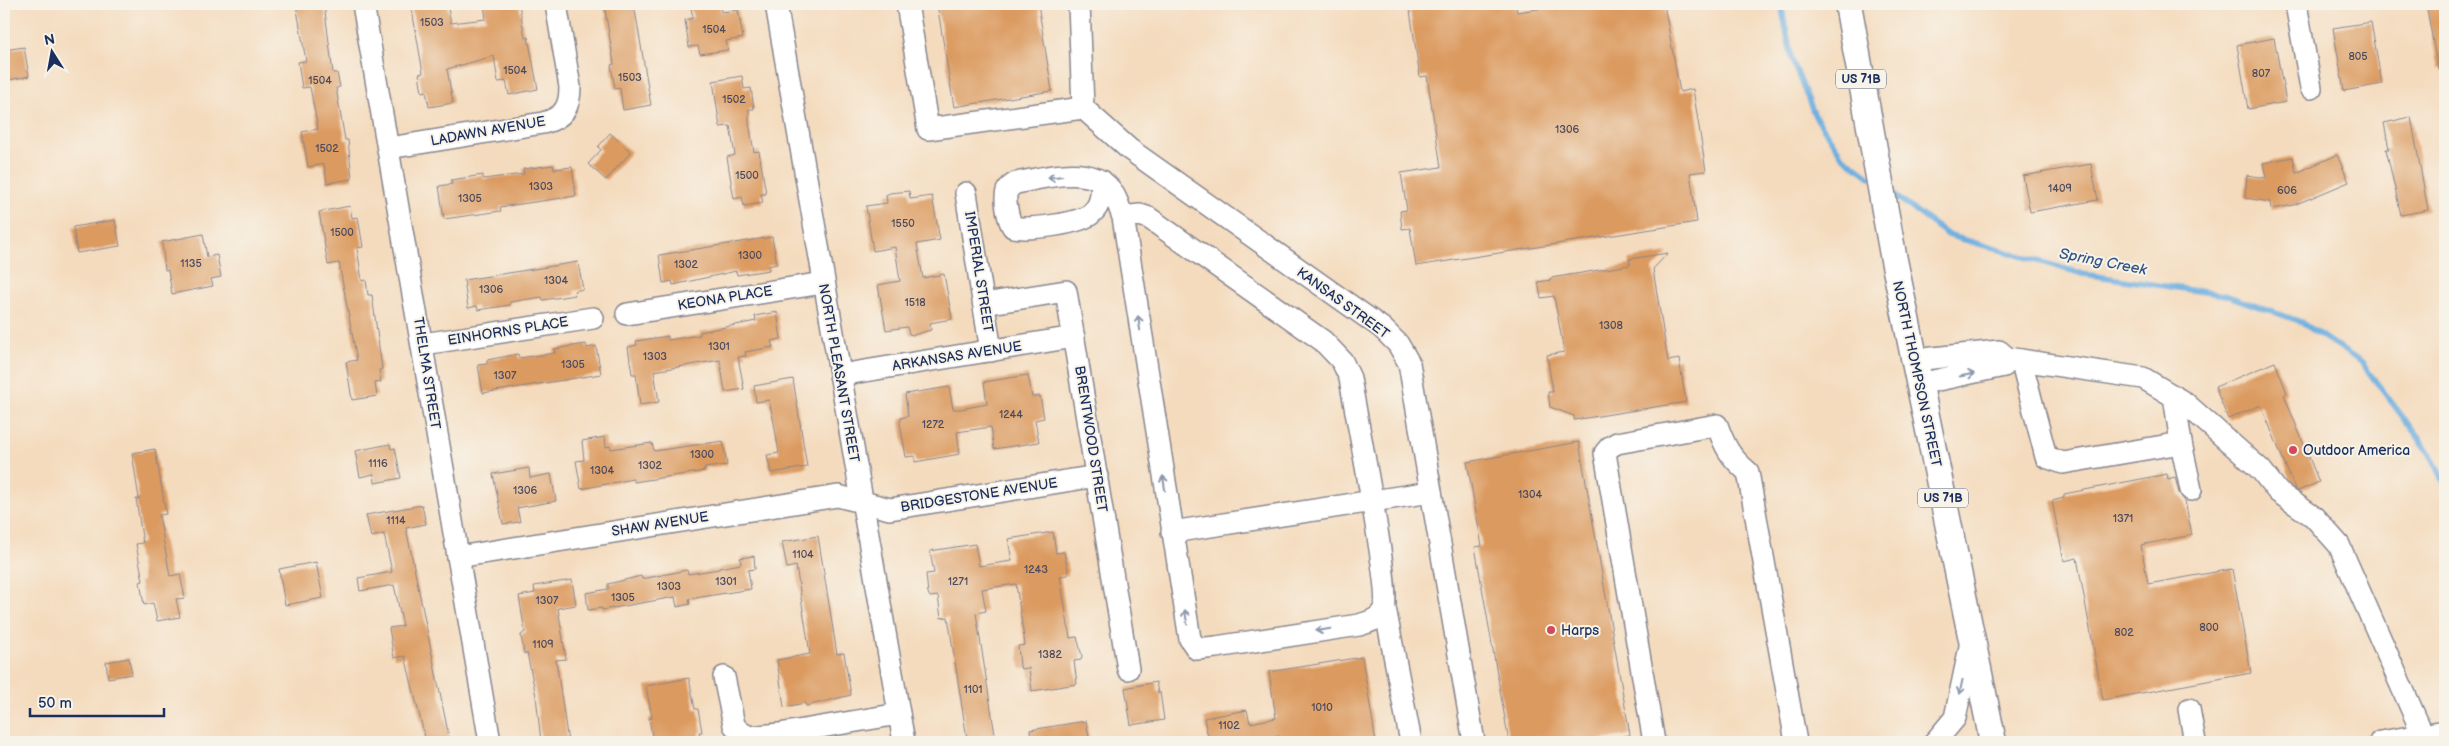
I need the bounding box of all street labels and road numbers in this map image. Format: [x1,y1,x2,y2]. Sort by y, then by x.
road number: US 71B [1836,70,1886,88]
street label: LADAWN AVENUE [429,113,547,149]
street label: IMPERIAL STREET [961,210,997,334]
street label: KANSAS STREET [1293,264,1393,343]
street label: NORTH THOMPSON STREET [1889,279,1945,469]
street label: KEONA PLACE [676,282,774,314]
street label: NORTH PLEASANT STREET [815,282,863,464]
street label: EINHORNS PLACE [446,313,570,349]
street label: THELMA STREET [410,316,444,431]
street label: ARKANSAS AVENUE [891,337,1023,375]
street label: BRENTWOOD STREET [1071,364,1111,514]
street label: BRIDGESTONE AVENUE [899,474,1059,516]
road number: US 71B [1918,488,1968,508]
street label: SHAW AVENUE [610,508,710,540]

